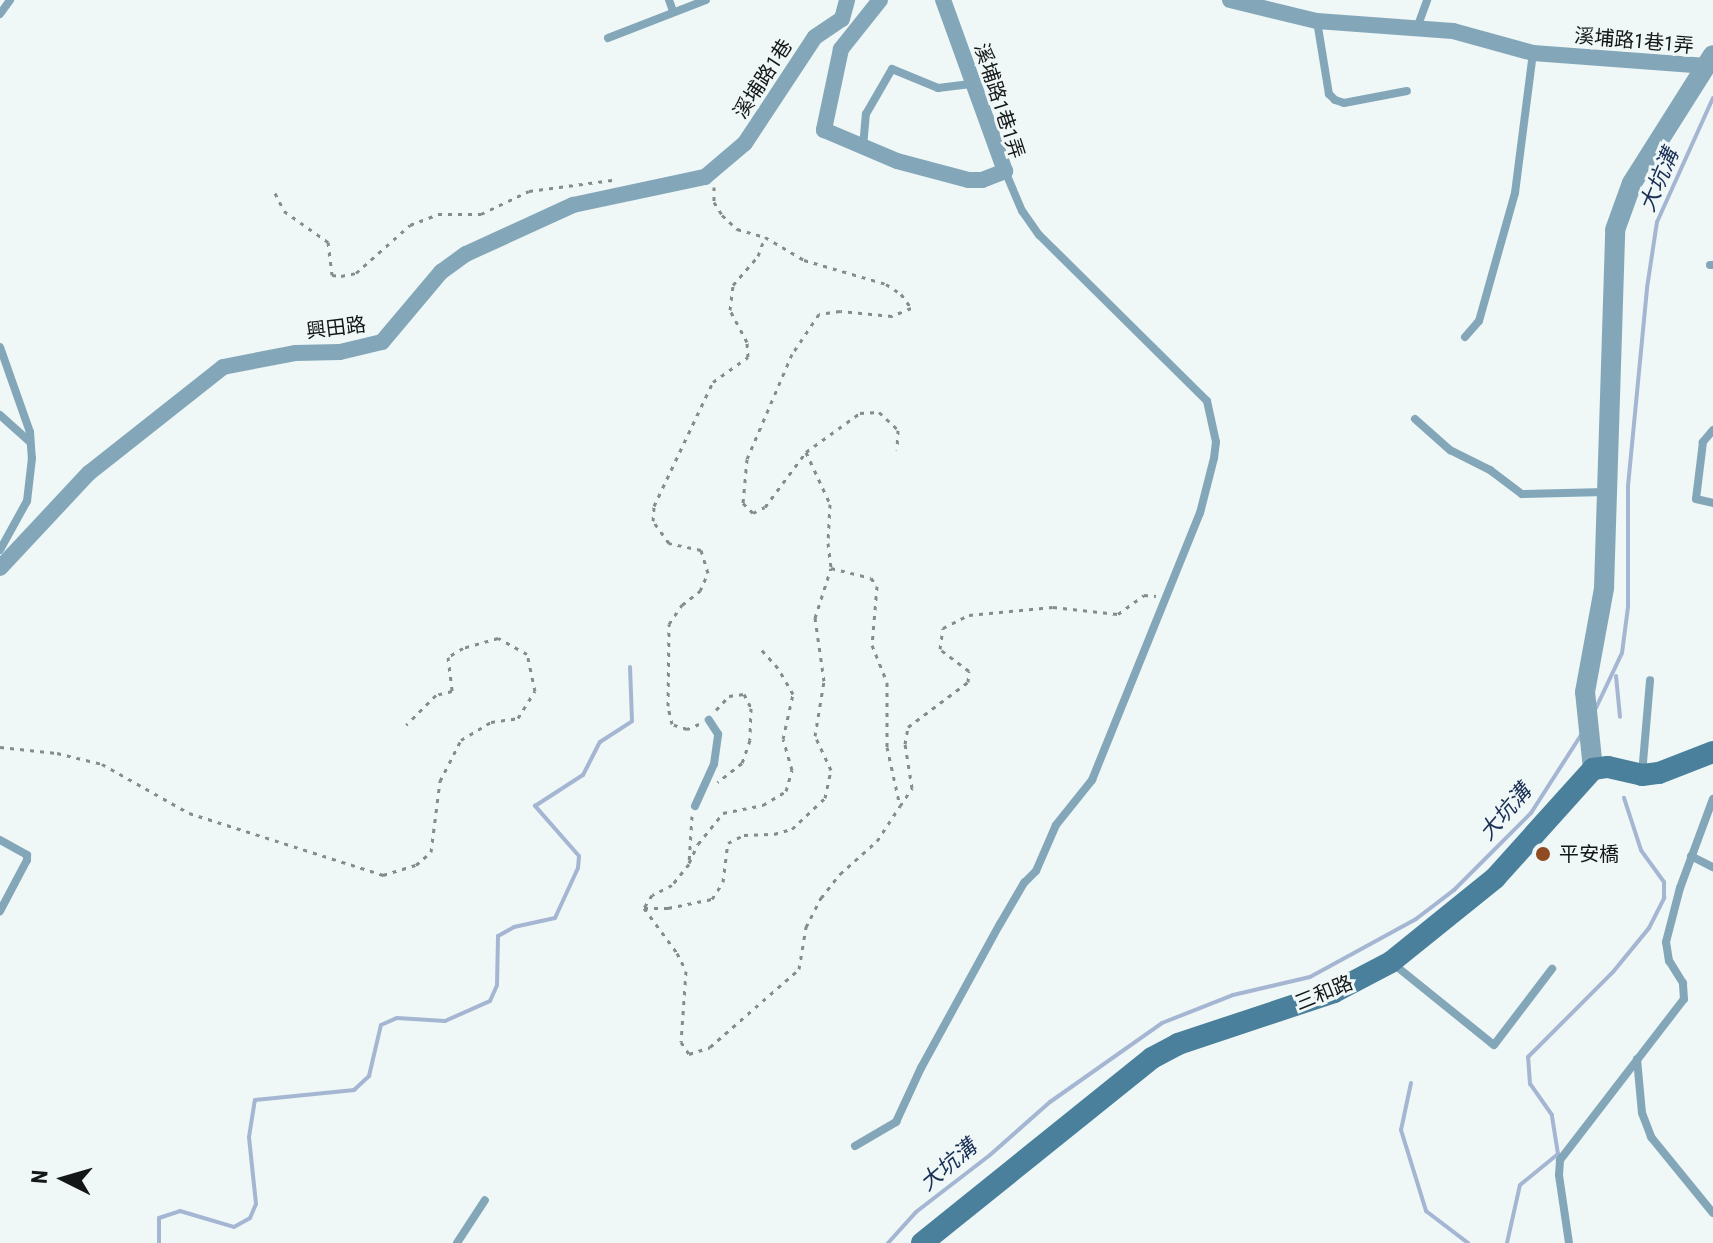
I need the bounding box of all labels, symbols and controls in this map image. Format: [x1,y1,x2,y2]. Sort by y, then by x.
street label: 溪埔路1巷1弄 [1573,24,1695,58]
street label: 溪埔路1巷 [728,35,798,123]
street label: 溪埔路1巷1弄 [969,40,1029,162]
water label: 大坑溝 [1634,144,1684,216]
street label: 興田路 [305,312,367,344]
water label: 大坑溝 [1473,778,1537,846]
place label: 平安橋 [1559,842,1619,866]
marker: 平安橋 [1534,845,1552,863]
street label: 三和路 [1292,971,1356,1015]
water label: 大坑溝 [914,1134,982,1196]
north arrow [24,1139,104,1219]
text: N [27,1169,53,1185]

